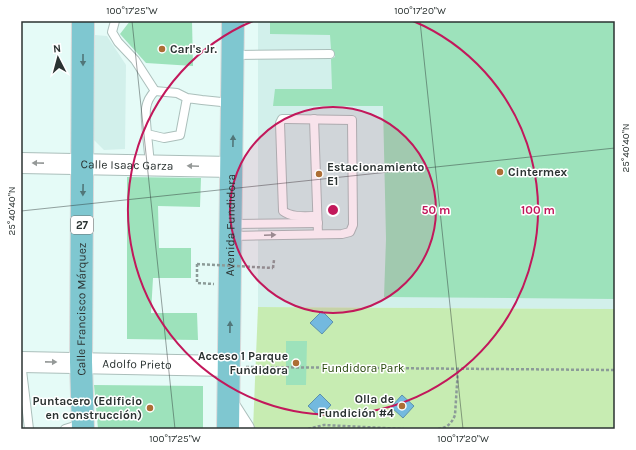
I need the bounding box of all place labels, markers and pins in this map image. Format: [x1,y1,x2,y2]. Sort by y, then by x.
place label: Carl's Jr. [170,42,218,56]
marker: Carl's Jr. [157,44,167,54]
place label: Estacionamiento E1 [327,160,425,188]
place label: Cintermex [508,165,568,179]
marker: Cintermex [495,167,505,177]
marker: Estacionamiento E1 [314,169,324,179]
centre of rings [326,203,340,217]
place label: Acceso 1 Parque Fundidora [198,349,288,377]
marker: Acceso 1 Parque Fundidora [291,358,301,368]
place label: Olla de Fundición #4 [319,392,394,420]
place label: Puntacero (Edificio en construcción) [32,394,142,422]
marker: Olla de Fundición #4 [397,401,407,411]
marker: Puntacero (Edificio en construcción) [145,403,155,413]

